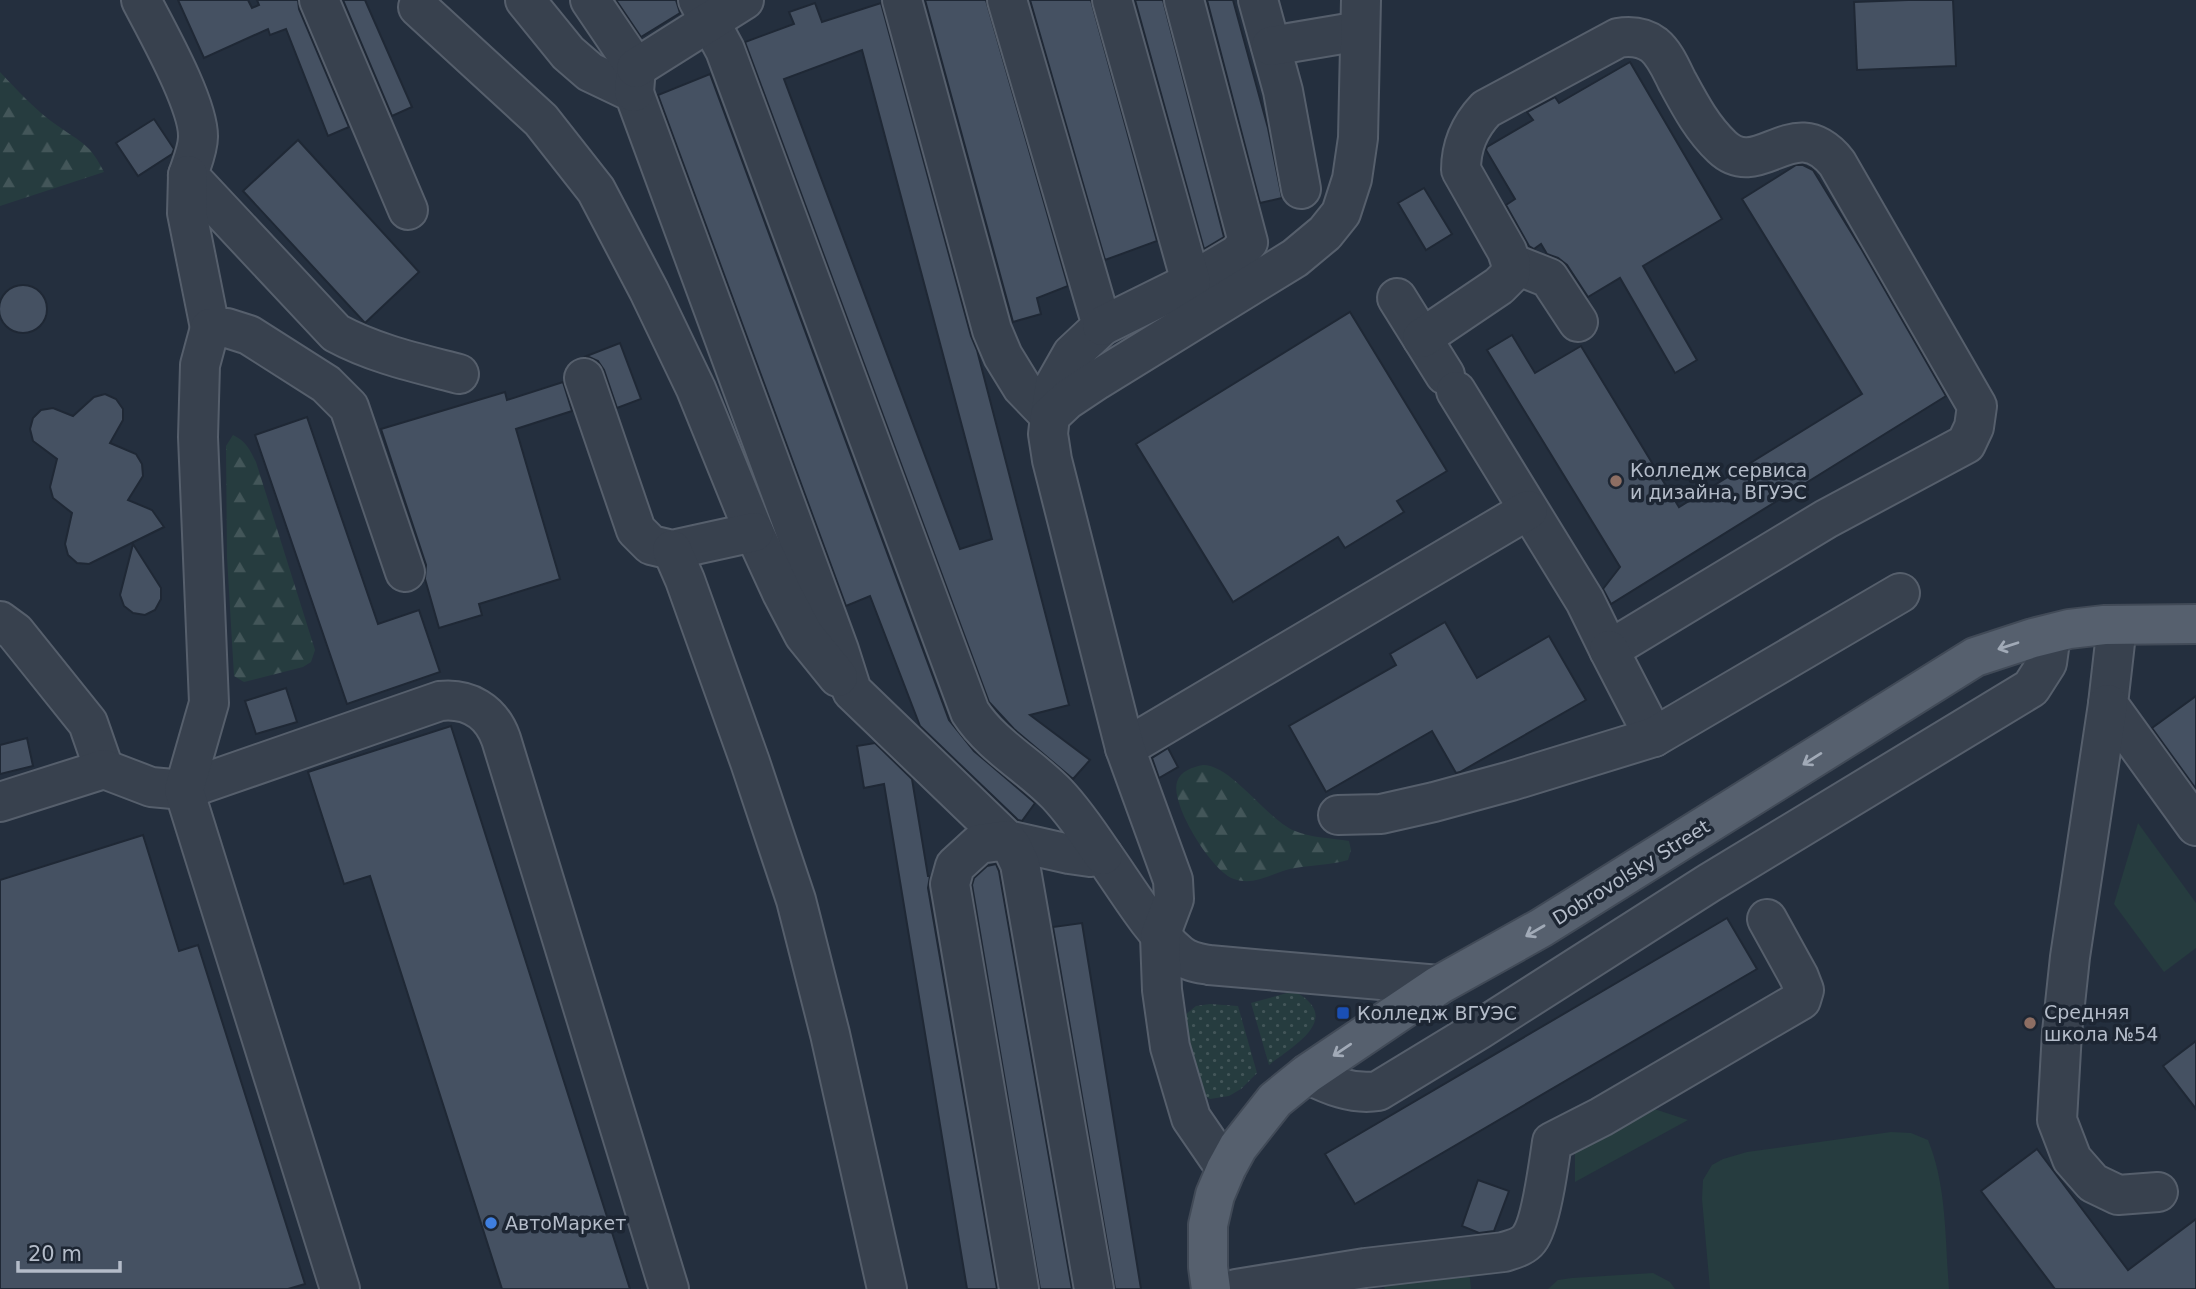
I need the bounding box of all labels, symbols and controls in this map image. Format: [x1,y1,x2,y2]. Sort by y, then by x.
place label: Колледж сервиса и дизайна, ВГУЭС [1630,459,1807,503]
marker: Колледж сервиса и дизайна, ВГУЭС [1608,473,1624,489]
one-way arrow [1997,640,2019,653]
one-way arrow [1802,753,1822,767]
street label: Dobrovolsky Street [1549,815,1713,929]
one-way arrow [1526,924,1546,938]
place label: Средняя школа №54 [2044,1001,2158,1045]
place label: Колледж ВГУЭС [1357,1002,1517,1024]
marker: Колледж ВГУЭС [1335,1005,1351,1021]
marker: Средняя школа №54 [2022,1015,2038,1031]
one-way arrow [1332,1043,1352,1057]
place label: АвтоМаркет [505,1212,626,1234]
marker: АвтоМаркет [483,1215,499,1231]
scale bar [18,1230,119,1274]
text: 20 m [28,1242,82,1266]

